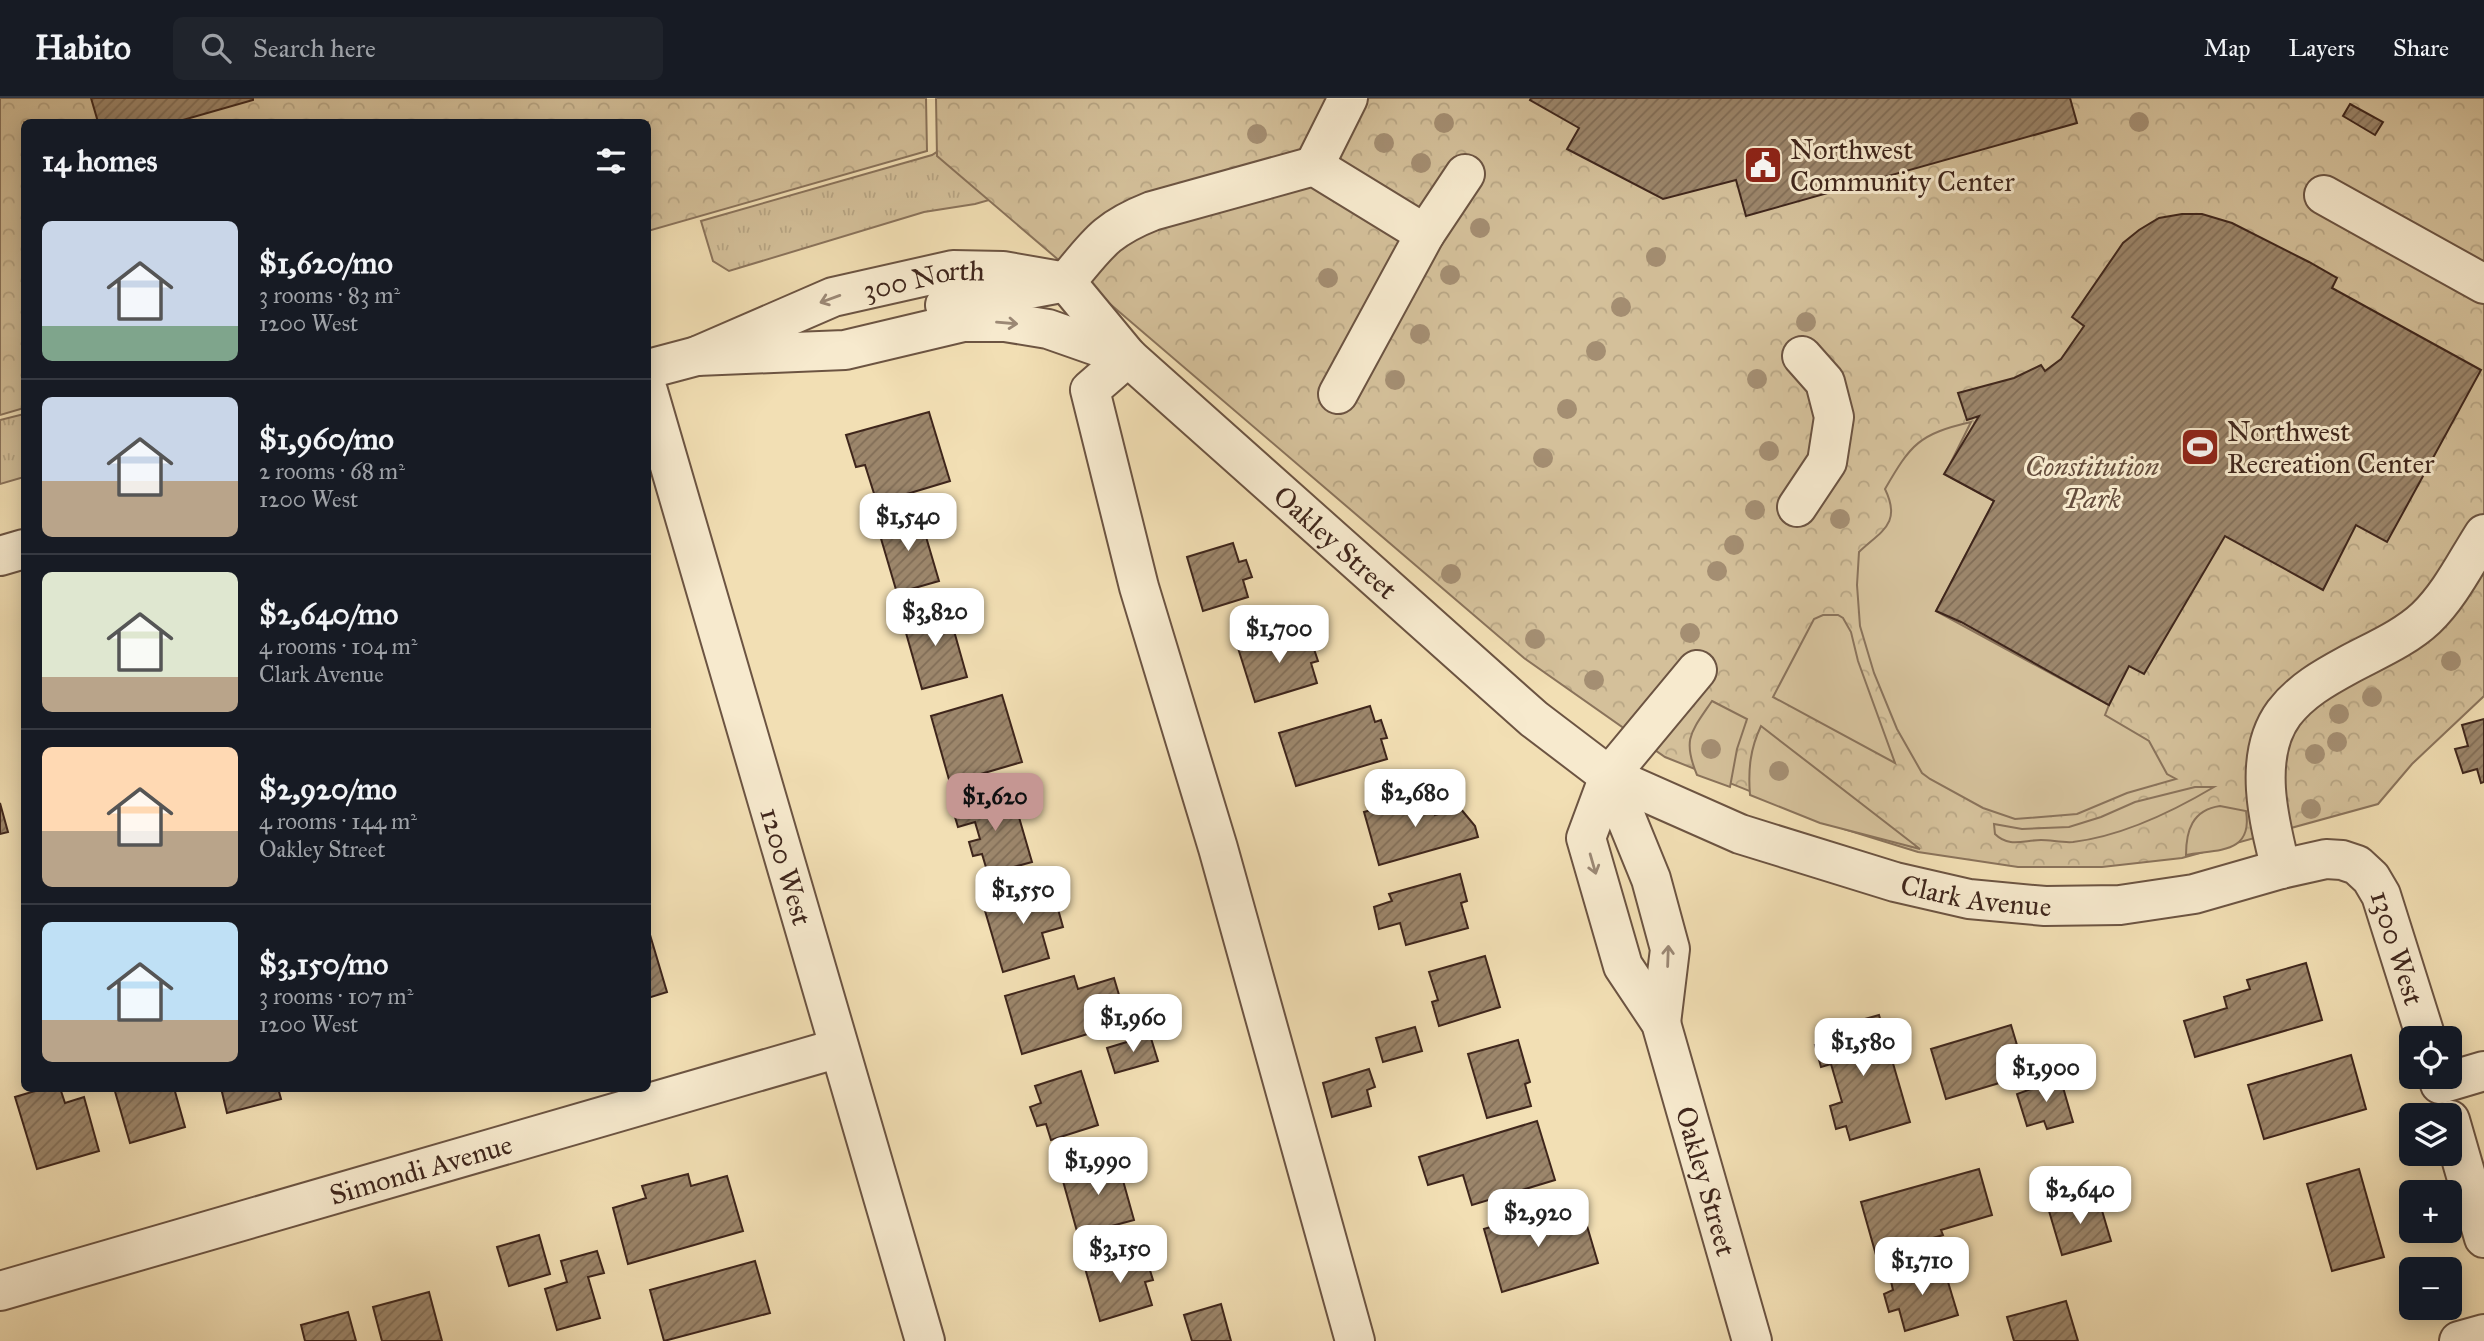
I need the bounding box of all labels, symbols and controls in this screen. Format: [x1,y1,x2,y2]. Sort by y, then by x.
search box [173,17,663,80]
text: Habito [35,28,131,68]
icon: search [197,29,235,67]
text: Search here [253,32,376,64]
text: Map [2204,33,2251,63]
text: Layers [2289,33,2355,63]
text: Share [2393,33,2449,63]
place label: Northwest Community Center [1790,132,2015,199]
icon: filters [592,142,630,180]
text: 14 homes [42,143,157,179]
public building icon: Northwest Community Center [1742,144,1784,186]
text: $1,620/mo [259,245,393,281]
icon: home [98,249,182,333]
street label: 300 North [860,253,985,308]
text: 3 rooms · 83 m² [259,281,400,309]
one-way arrow [820,294,842,306]
text: 1200 West [259,309,358,337]
one-way arrow [995,317,1017,330]
place label: Northwest Recreation Center [2227,414,2435,481]
text: $1,960/mo [259,421,394,457]
icon: home [98,425,182,509]
sports icon: Northwest Recreation Center [2179,426,2221,468]
park label: Constitution Park [2025,449,2159,516]
text: 2 rooms · 68 m² [259,457,405,485]
street label: Oakley Street [1266,478,1405,607]
text: 1200 West [259,485,358,513]
pin: $1,540 [851,494,965,553]
text: $1,540 [876,502,940,530]
pin: $3,820 [878,588,992,648]
text: $2,640/mo [259,596,398,632]
text: $3,820 [902,597,968,625]
icon: home [98,600,182,684]
pin: $1,700 [1222,606,1336,665]
text: $1,700 [1246,614,1312,642]
text: 4 rooms · 104 m² [259,632,418,660]
text: Clark Avenue [259,660,384,688]
pin: $2,680 [1358,770,1472,829]
text: $2,920/mo [259,771,397,807]
pin: $1,620 [938,774,1052,833]
icon: home [98,775,182,859]
text: $2,680 [1381,778,1449,806]
text: $1,620 [962,782,1028,810]
street label: 1200 West [752,803,820,929]
text: 4 rooms · 144 m² [259,807,417,835]
text: Oakley Street [259,835,385,863]
one-way arrow [1588,852,1601,874]
pin: $1,550 [966,866,1080,926]
street label: Clark Avenue [1897,867,2051,924]
text: $1,550 [991,875,1055,903]
street label: 1300 West [2363,886,2432,1009]
one-way arrow [1661,945,1675,968]
text: $3,150/mo [259,946,388,982]
icon: home [98,950,182,1034]
text: 3 rooms · 107 m² [259,982,413,1010]
pin: $1,960 [1076,995,1190,1054]
text: $1,960 [1100,1003,1166,1031]
text: 1200 West [259,1010,358,1038]
pin: $1,580 [1806,1018,1920,1078]
map controls [2399,1026,2462,1320]
button: locate [2399,1026,2462,1089]
text: $1,580 [1831,1027,1895,1055]
pin: $1,900 [1989,1044,2103,1104]
text: $1,900 [2012,1053,2080,1081]
street label: Oakley Street [1668,1102,1744,1260]
button: layers [2399,1103,2462,1166]
street label: Simondi Avenue [325,1127,516,1213]
pin: $1,990 [1041,1138,1155,1197]
text: $1,990 [1065,1146,1131,1174]
pin: $2,640 [2023,1166,2137,1226]
text: $2,640 [2045,1175,2115,1203]
button: + [2399,1180,2462,1243]
pin: $2,920 [1481,1190,1595,1249]
text: $2,920 [1504,1198,1572,1226]
pin: $3,150 [1063,1226,1177,1285]
text: $3,150 [1089,1234,1151,1262]
pin: $1,710 [1865,1238,1979,1297]
text: $1,710 [1891,1246,1953,1274]
button: − [2399,1257,2462,1320]

